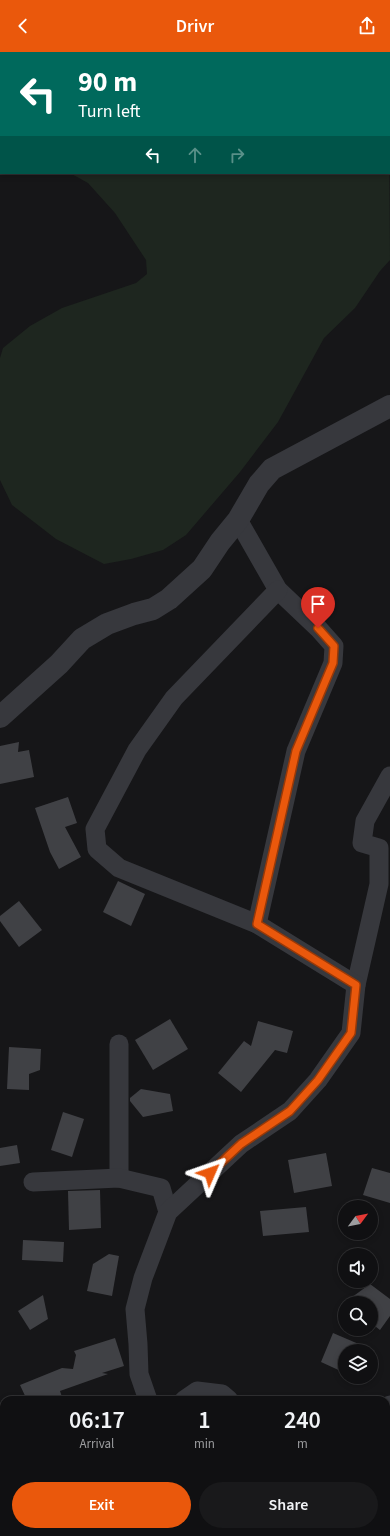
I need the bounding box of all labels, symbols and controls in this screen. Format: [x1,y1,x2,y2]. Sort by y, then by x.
text: Drivr [176,14,214,39]
icon: back [12,15,34,37]
icon: share [356,15,378,37]
text: 90 m [78,62,137,102]
icon: left [12,68,64,120]
text: Turn left [78,99,140,124]
icon: left [142,144,164,166]
icon: ahead [184,144,206,166]
icon: right [226,144,248,166]
pin [301,587,335,628]
icon: arrive [307,593,329,615]
position arrow [189,1152,231,1194]
north arrow [338,1200,378,1240]
map controls [338,1200,378,1384]
button: sound [338,1248,378,1288]
button: search [338,1296,378,1336]
button: layers [338,1344,378,1384]
text: 06:17 [69,1403,125,1438]
text: 1 [198,1403,211,1438]
text: 240 [284,1403,321,1438]
text: Arrival [79,1435,114,1453]
text: min [194,1435,215,1453]
text: m [297,1435,308,1453]
button: Exit [12,1482,191,1528]
button: Share [199,1482,378,1528]

